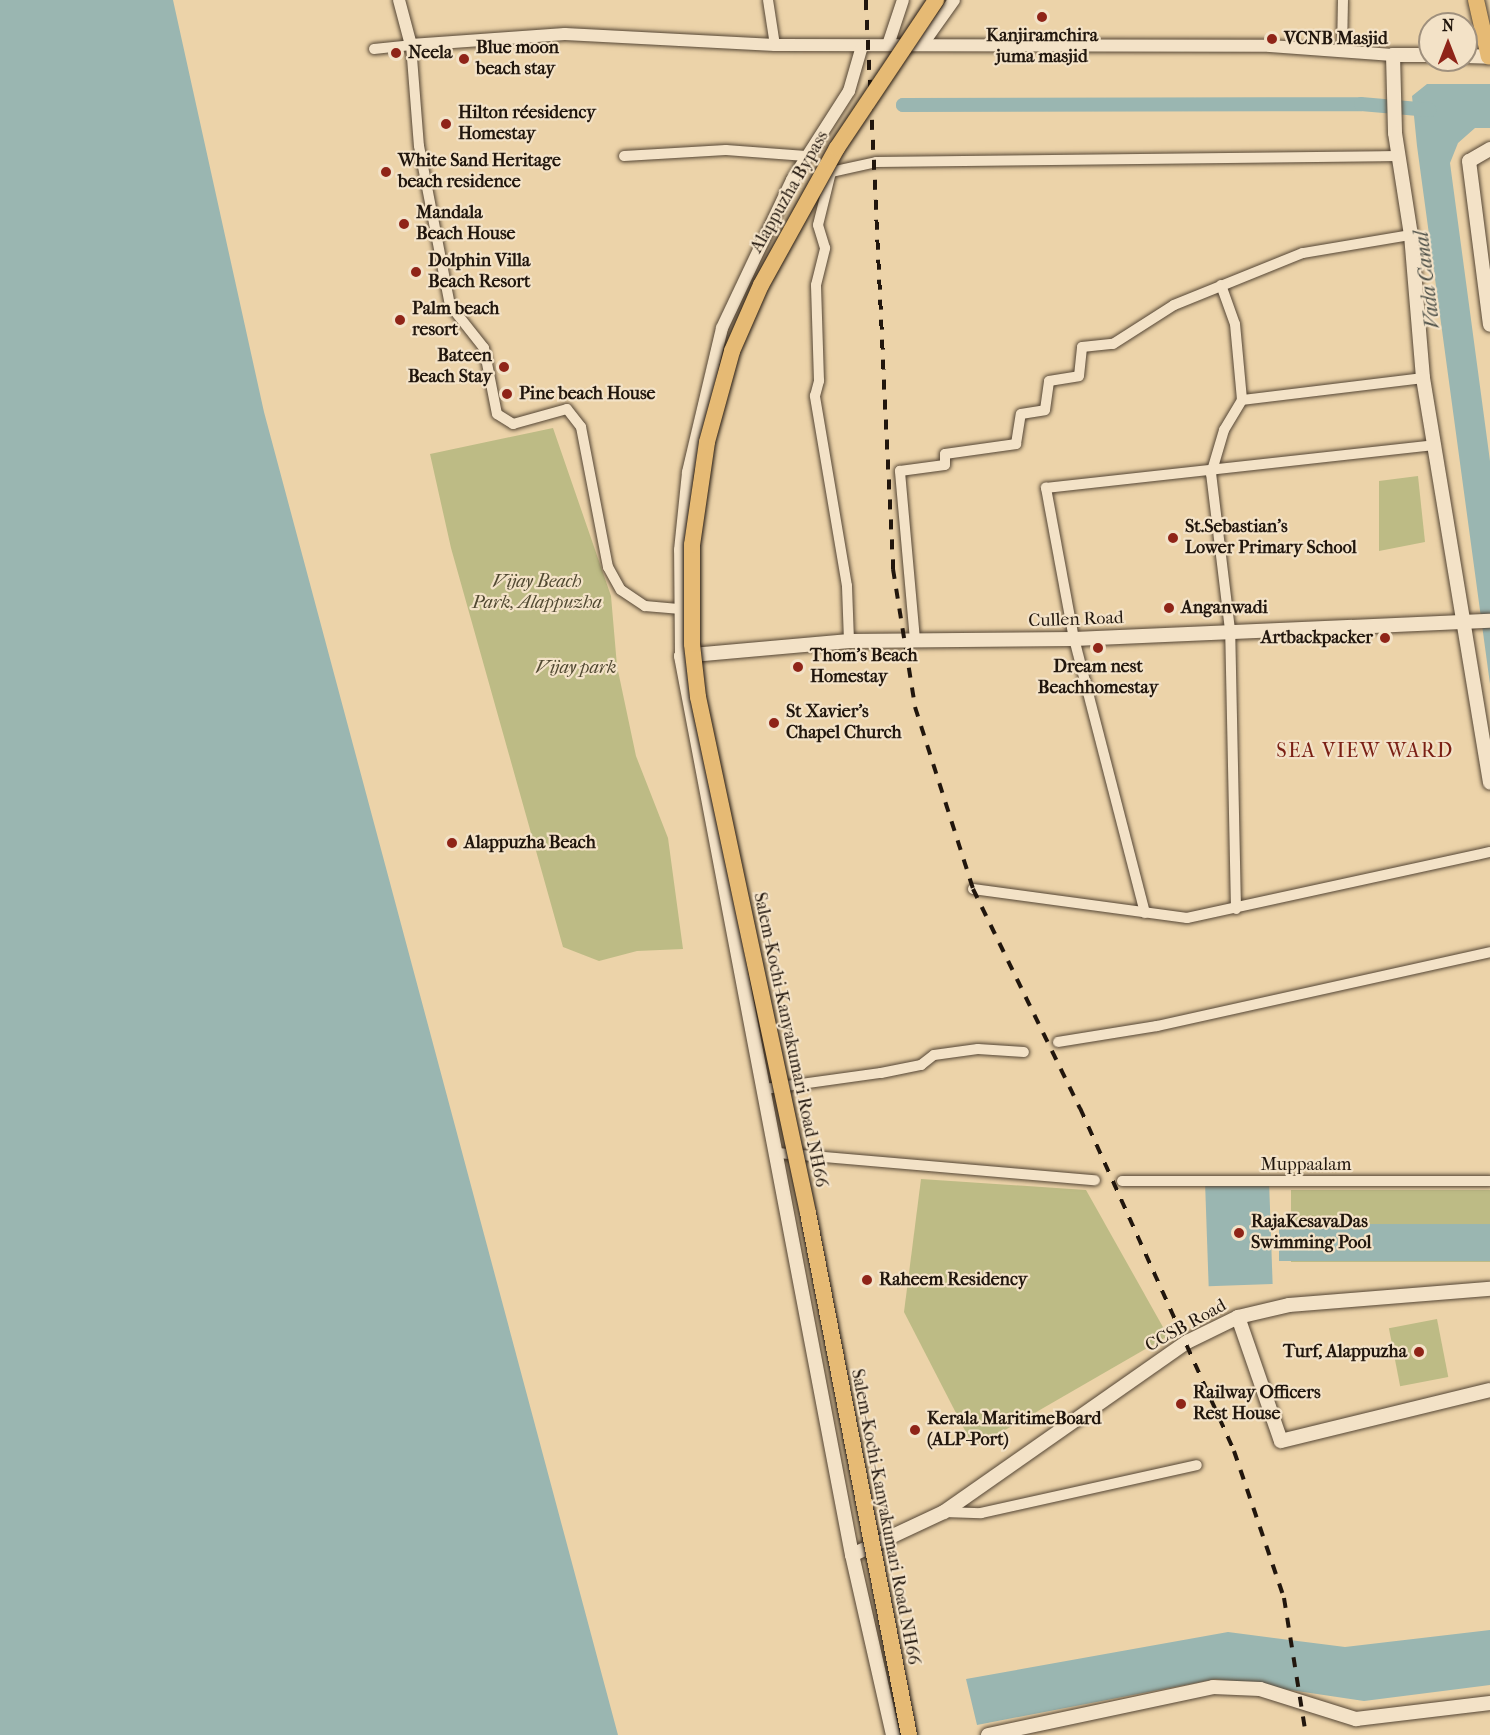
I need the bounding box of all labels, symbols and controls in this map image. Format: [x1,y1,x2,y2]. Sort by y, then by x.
marker: Kanjiramchira juma masjid [1035,10,1049,24]
north arrow [1418,12,1478,72]
text: N [1442,16,1454,35]
place label: Kanjiramchira juma masjid [986,26,1098,68]
place label: VCNB Masjid [1284,28,1388,50]
marker: VCNB Masjid [1265,32,1279,46]
place label: Blue moon beach stay [476,38,559,80]
place label: Neela [408,42,452,64]
marker: Neela [389,46,403,60]
marker: Blue moon beach stay [457,52,471,66]
place label: Hilton réesidency Homestay [458,103,596,146]
marker: Hilton réesidency Homestay [439,117,453,131]
street label: Alappuzha Bypass [746,127,834,257]
place label: White Sand Heritage beach residence [398,151,561,194]
marker: White Sand Heritage beach residence [379,165,393,179]
place label: Mandala Beach House [416,203,515,246]
marker: Mandala Beach House [397,217,411,231]
water label: Vada Canal [1409,230,1445,330]
place label: Dolphin Villa Beach Resort [428,251,530,294]
marker: Dolphin Villa Beach Resort [409,265,423,279]
place label: Palm beach resort [412,299,499,342]
marker: Palm beach resort [393,313,407,327]
place label: Bateen Beach Stay [408,346,492,388]
marker: Bateen Beach Stay [497,360,511,374]
place label: Pine beach House [519,383,655,405]
marker: Pine beach House [500,387,514,401]
place label: St.Sebastian's Lower Primary School [1185,517,1357,560]
marker: St.Sebastian's Lower Primary School [1166,531,1180,545]
park label: Vijay Beach Park, Alappuzha [472,572,602,614]
place label: Anganwadi [1181,597,1268,619]
marker: Anganwadi [1162,601,1176,615]
street label: Cullen Road [1028,608,1124,632]
place label: Artbackpacker [1261,627,1373,649]
marker: Artbackpacker [1378,631,1392,645]
marker: Dream nest Beachhomestay [1091,641,1105,655]
place label: Thom's Beach Homestay [810,646,918,688]
park label: Vijay park [536,657,616,679]
place label: Dream nest Beachhomestay [1038,657,1158,700]
marker: Thom's Beach Homestay [791,660,805,674]
place label: St Xavier's Chapel Church [786,702,902,744]
marker: St Xavier's Chapel Church [767,716,781,730]
district label: SEA VIEW WARD [1276,738,1454,762]
place label: Alappuzha Beach [464,832,596,854]
marker: Alappuzha Beach [445,836,459,850]
street label: Salem-Kochi-Kanyakumari Road NH66 [748,891,832,1189]
street label: Muppaalam [1261,1154,1351,1176]
place label: RajaKesavaDas Swimming Pool [1251,1212,1371,1254]
marker: RajaKesavaDas Swimming Pool [1232,1226,1246,1240]
place label: Raheem Residency [879,1269,1027,1291]
marker: Raheem Residency [860,1273,874,1287]
street label: CCSB Road [1142,1295,1230,1357]
place label: Turf, Alappuzha [1283,1341,1407,1363]
marker: Turf, Alappuzha [1412,1345,1426,1359]
street label: Salem-Kochi-Kanyakumari Road NH66 [846,1367,924,1667]
place label: Railway Officers Rest House [1193,1383,1321,1426]
marker: Railway Officers Rest House [1174,1397,1188,1411]
place label: Kerala MaritimeBoard (ALP-Port) [927,1409,1101,1452]
marker: Kerala MaritimeBoard (ALP-Port) [908,1423,922,1437]

